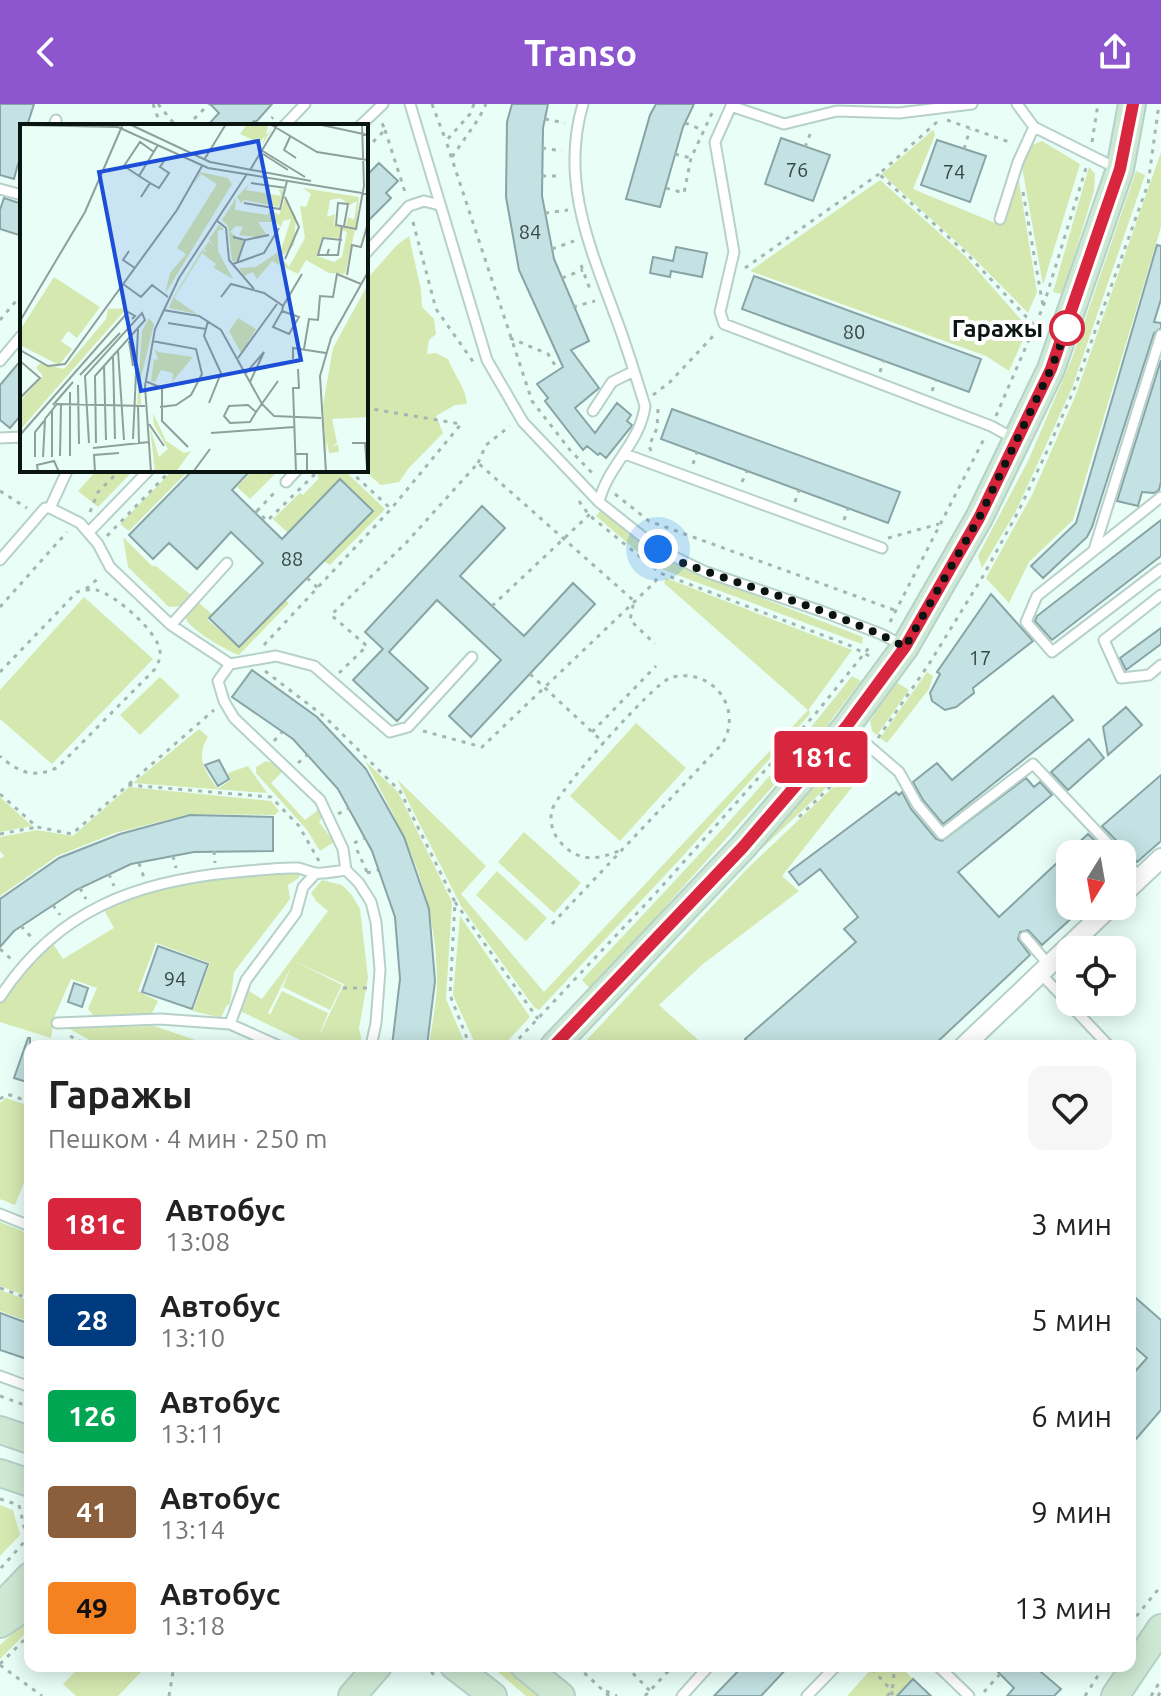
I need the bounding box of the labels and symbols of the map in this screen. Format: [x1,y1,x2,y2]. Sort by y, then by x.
inset map [20,124,368,472]
house number: 76 [786,158,808,181]
house number: 74 [943,160,965,183]
house number: 84 [519,220,541,243]
marker: Гаражы [1050,311,1084,345]
place label: Гаражы [952,315,1043,342]
house number: 80 [843,320,865,343]
your location [638,529,678,569]
house number: 88 [281,547,303,570]
house number: 17 [969,646,991,669]
line badge: 181с [765,731,877,783]
north arrow [1056,840,1136,920]
house number: 94 [164,967,186,990]

